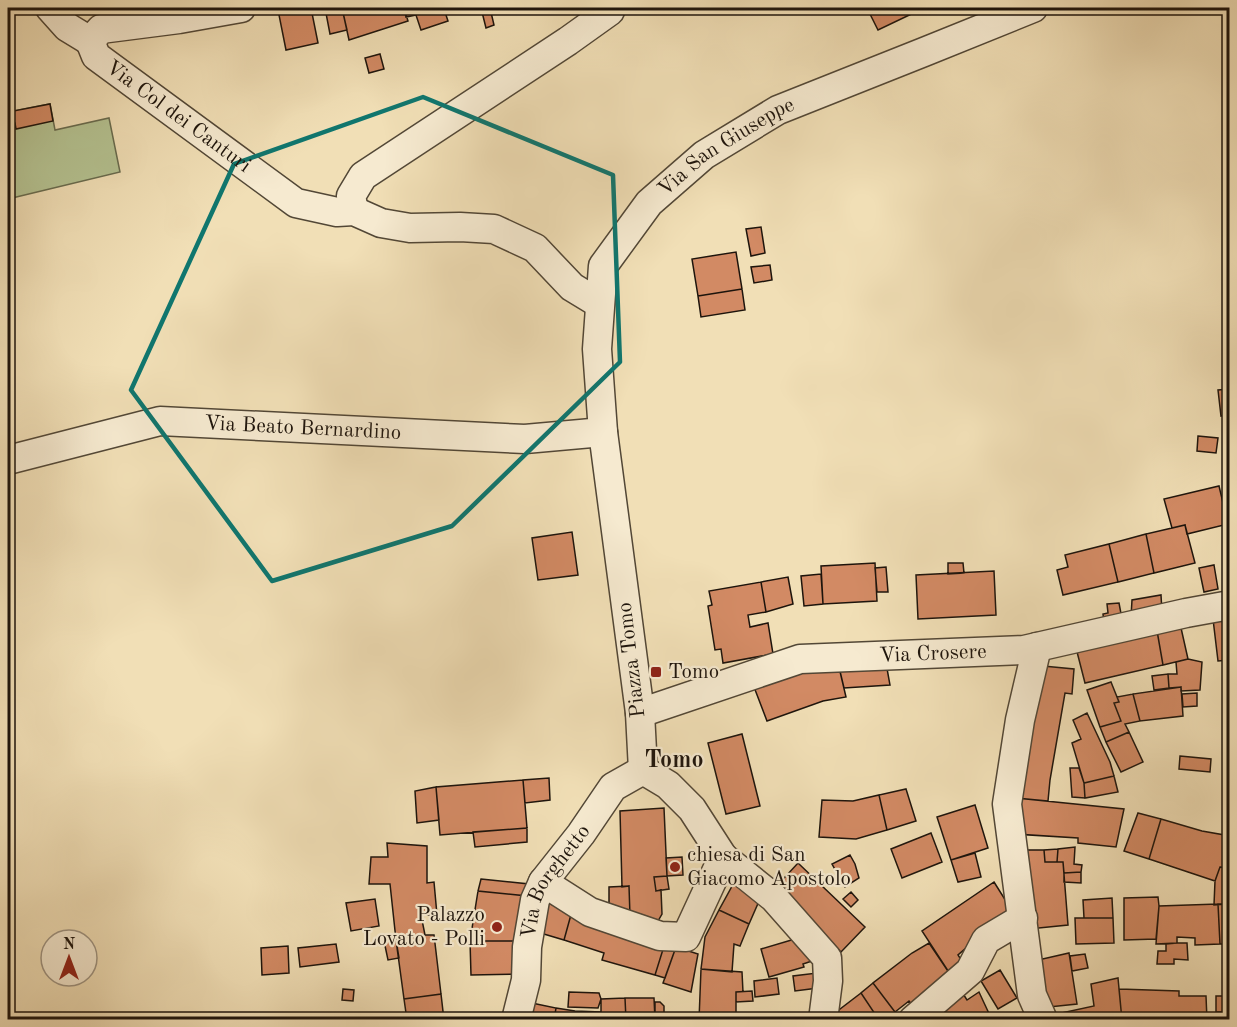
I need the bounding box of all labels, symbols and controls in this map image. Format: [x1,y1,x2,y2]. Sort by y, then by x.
street label: Via Col dei Canturi [102,56,255,176]
street label: Via San Giuseppe [654,94,797,200]
street label: Via Beato Bernardino [204,413,402,443]
street label: Piazza Tomo [615,601,649,719]
street label: Via Crosere [879,641,987,666]
place label: Tomo [668,662,719,683]
marker: Tomo [649,665,663,679]
district label: Tomo [644,749,704,773]
street label: Via Borghetto [518,821,594,940]
place label: chiesa di San Giacomo Apostolo [687,845,851,890]
marker: chiesa di San Giacomo Apostolo [668,860,682,874]
place label: Palazzo Lovato - Polli [363,905,485,950]
marker: Palazzo Lovato - Polli [490,920,504,934]
north arrow [39,928,99,988]
text: N [63,937,76,953]

